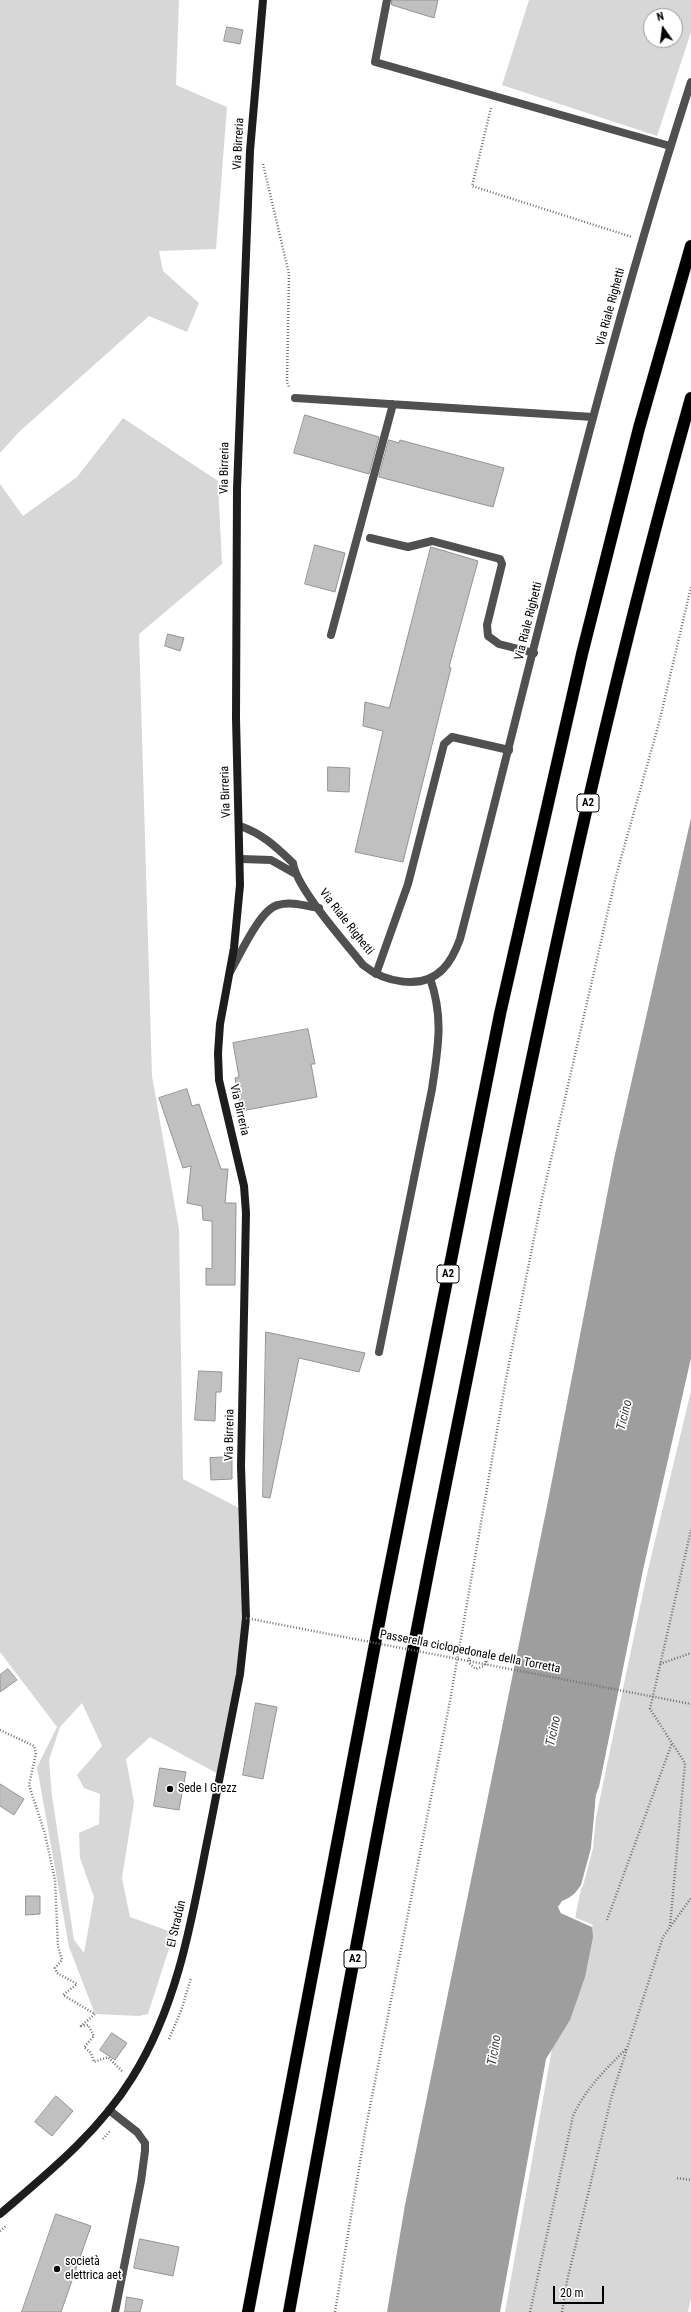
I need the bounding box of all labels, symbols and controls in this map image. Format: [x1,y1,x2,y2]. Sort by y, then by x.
north arrow [643,8,683,48]
text: N [655,10,665,24]
street label: Via Birreria [230,118,248,170]
street label: Via Riale Righetti [594,266,628,348]
street label: Via Birreria [217,442,233,494]
street label: Via Riale Righetti [512,580,546,662]
street label: Via Birreria [218,766,234,818]
road number: A2 [577,794,599,812]
street label: Via Riale Righetti [316,886,376,958]
street label: Via Birreria [226,1083,252,1137]
road number: A2 [437,1265,459,1283]
water label: Ticino [614,1398,636,1432]
street label: Via Birreria [222,1409,238,1461]
street label: Passerella ciclopedonale della Torretta [378,1627,562,1677]
water label: Ticino [543,1714,565,1748]
place label: Sede I Grezz [178,1782,237,1796]
marker: Sede I Grezz [165,1784,175,1794]
street label: El Stradún [165,1899,189,1949]
road number: A2 [344,1950,366,1968]
water label: Ticino [485,2034,505,2066]
place label: società elettrica aet [65,2255,121,2283]
marker: società elettrica aet [52,2264,62,2274]
scale bar [555,2278,606,2304]
text: 20 m [560,2286,584,2300]

